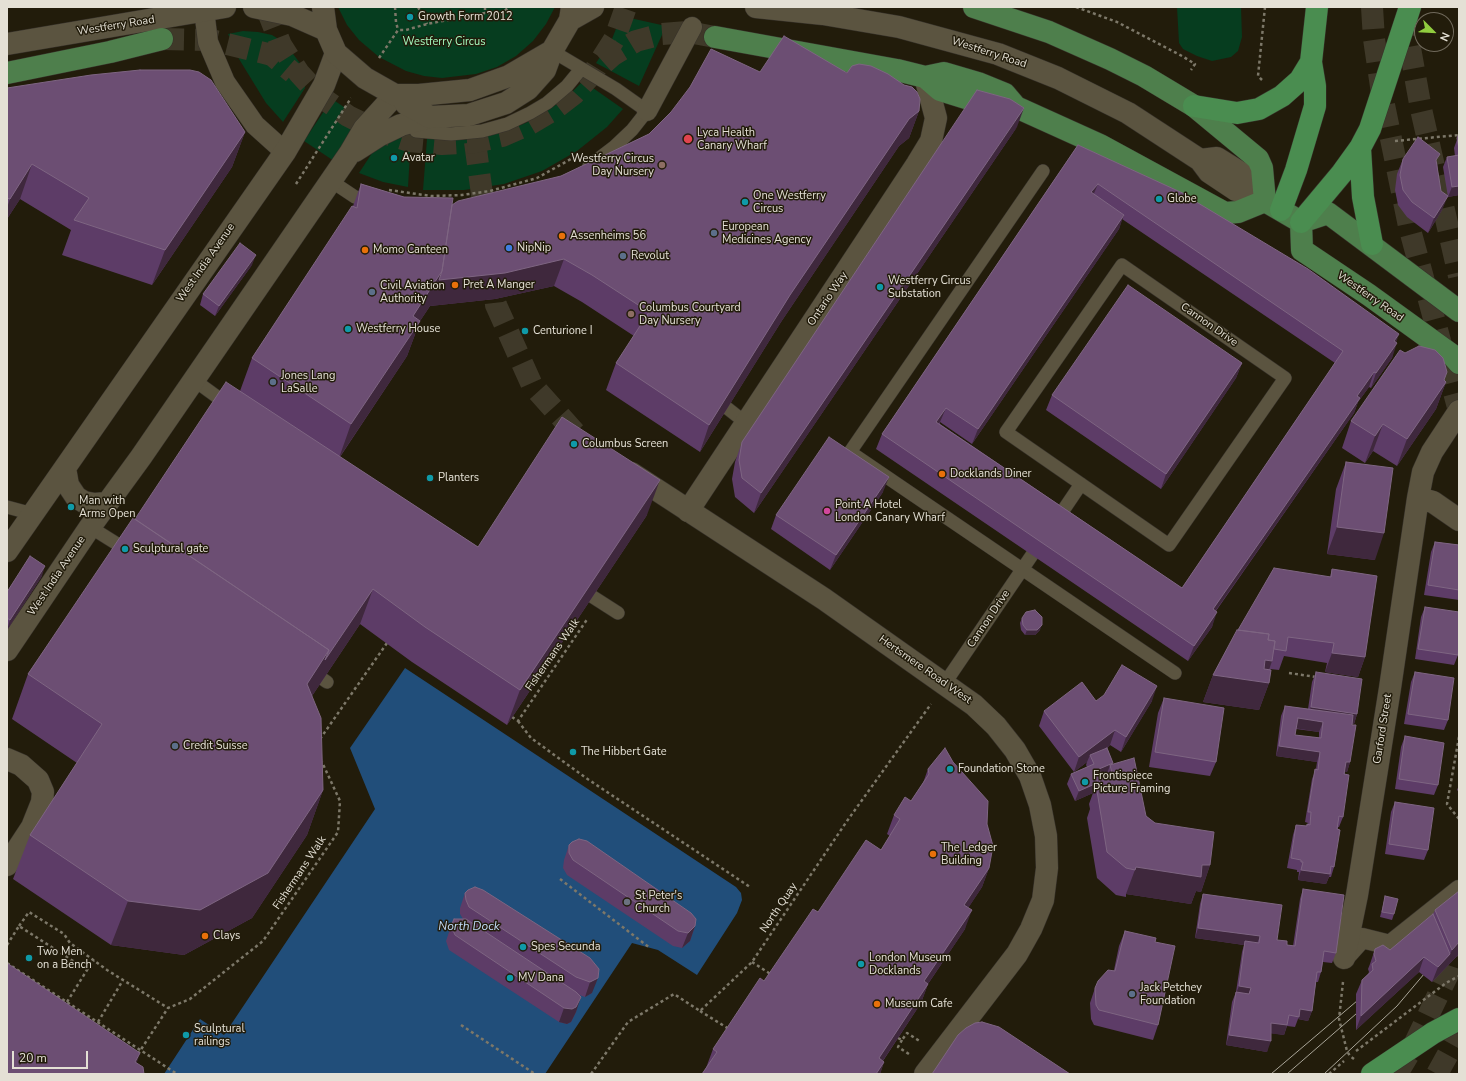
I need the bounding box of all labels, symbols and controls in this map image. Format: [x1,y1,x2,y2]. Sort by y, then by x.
place label: Growth Form 2012 [418,10,513,24]
marker: Growth Form 2012 [405,12,415,22]
north arrow [1414,12,1454,52]
street label: Westferry Road [76,13,156,39]
text: N [1436,30,1453,43]
park label: Westferry Circus [403,35,485,49]
street label: Westferry Road [950,35,1028,71]
place label: Lyca Health Canary Wharf [697,126,767,152]
marker: Lyca Health Canary Wharf [682,133,694,145]
place label: Avatar [402,151,435,165]
place label: Westferry Circus Day Nursery [571,152,654,178]
marker: Avatar [389,153,399,163]
marker: Westferry Circus Day Nursery [657,160,667,170]
place label: One Westferry Circus [753,189,826,215]
place label: Globe [1167,192,1197,206]
marker: Globe [1154,194,1164,204]
marker: One Westferry Circus [740,197,750,207]
place label: European Medicines Agency [722,220,811,246]
street label: West India Avenue [174,221,238,305]
marker: European Medicines Agency [709,228,719,238]
place label: Assenheims 56 [570,229,646,243]
marker: Assenheims 56 [557,231,567,241]
place label: NipNip [517,241,551,255]
place label: Momo Canteen [373,243,448,257]
marker: NipNip [504,243,514,253]
marker: Momo Canteen [360,245,370,255]
place label: Revolut [631,249,669,263]
marker: Revolut [618,251,628,261]
street label: Ontario Way [805,269,851,329]
street label: Westferry Road [1334,269,1406,325]
place label: Westferry Circus Substation [888,274,971,300]
place label: Pret A Manger [463,278,535,292]
place label: Civil Aviation Authority [380,279,445,305]
marker: Pret A Manger [450,280,460,290]
marker: Westferry Circus Substation [875,282,885,292]
marker: Civil Aviation Authority [367,287,377,297]
street label: Cannon Drive [1178,300,1240,350]
place label: Columbus Courtyard Day Nursery [639,301,741,327]
marker: Columbus Courtyard Day Nursery [626,309,636,319]
place label: Westferry House [356,322,440,336]
marker: Westferry House [343,324,353,334]
place label: Centurione I [533,324,592,338]
marker: Centurione I [520,326,530,336]
place label: Jones Lang LaSalle [281,369,335,395]
marker: Jones Lang LaSalle [268,377,278,387]
place label: Columbus Screen [582,437,668,451]
marker: Columbus Screen [569,439,579,449]
place label: Docklands Diner [950,467,1031,481]
marker: Docklands Diner [937,469,947,479]
place label: Planters [438,471,479,485]
marker: Planters [425,473,435,483]
place label: Man with Arms Open [79,494,135,520]
place label: Point A Hotel London Canary Wharf [835,498,945,524]
marker: Man with Arms Open [66,502,76,512]
marker: Point A Hotel London Canary Wharf [822,506,832,516]
street label: West India Avenue [25,534,89,618]
place label: Sculptural gate [133,542,208,556]
marker: Sculptural gate [120,544,130,554]
street label: Cannon Drive [965,588,1013,650]
street label: Fishermans Walk [523,616,583,694]
street label: Hertsmere Road West [876,633,974,707]
street label: Garford Street [1371,693,1395,765]
place label: Credit Suisse [183,739,248,753]
marker: Credit Suisse [170,741,180,751]
place label: The Hibbert Gate [581,745,667,759]
marker: The Hibbert Gate [568,747,578,757]
place label: Foundation Stone [958,762,1045,776]
marker: Foundation Stone [945,764,955,774]
place label: Frontispiece Picture Framing [1093,769,1170,795]
marker: Frontispiece Picture Framing [1080,777,1090,787]
street label: Fishermans Walk [271,834,329,912]
place label: The Ledger Building [941,841,997,867]
marker: The Ledger Building [928,849,938,859]
street label: North Quay [757,880,801,936]
place label: St Peter's Church [635,889,682,915]
marker: St Peter's Church [622,897,632,907]
water label: North Dock [438,920,500,934]
place label: Clays [213,929,240,943]
marker: Clays [200,931,210,941]
place label: Spes Secunda [531,940,601,954]
marker: Spes Secunda [518,942,528,952]
place label: Two Men on a Bench [37,945,92,971]
place label: London Museum Docklands [869,951,951,977]
marker: Two Men on a Bench [24,953,34,963]
marker: London Museum Docklands [856,959,866,969]
place label: MV Dana [518,971,564,985]
marker: MV Dana [505,973,515,983]
place label: Jack Petchey Foundation [1140,981,1202,1007]
marker: Jack Petchey Foundation [1127,989,1137,999]
place label: Museum Cafe [885,997,953,1011]
marker: Museum Cafe [872,999,882,1009]
place label: Sculptural railings [194,1022,245,1048]
marker: Sculptural railings [181,1030,191,1040]
scale bar [14,1043,90,1069]
text: 20 m [19,1050,47,1066]

